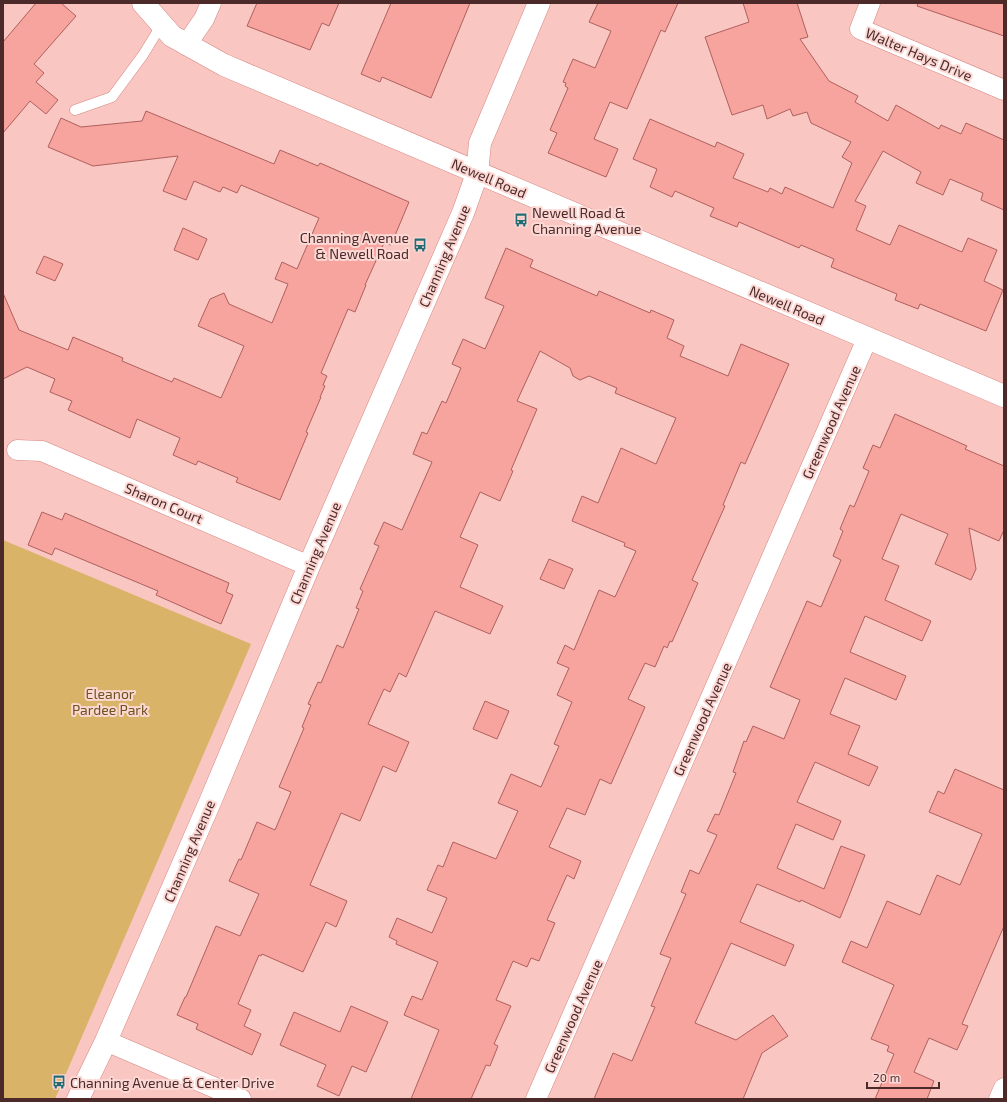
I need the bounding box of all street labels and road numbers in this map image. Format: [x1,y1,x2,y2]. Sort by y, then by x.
street label: Walter Hays Drive [863,24,975,84]
street label: Newell Road [449,155,529,201]
street label: Channing Avenue [415,202,473,310]
street label: Newell Road [747,282,827,328]
street label: Greenwood Avenue [798,363,864,481]
street label: Sharon Court [122,479,206,527]
street label: Channing Avenue [286,499,344,607]
street label: Greenwood Avenue [669,660,735,778]
street label: Channing Avenue [160,797,218,905]
street label: Greenwood Avenue [540,957,606,1075]

